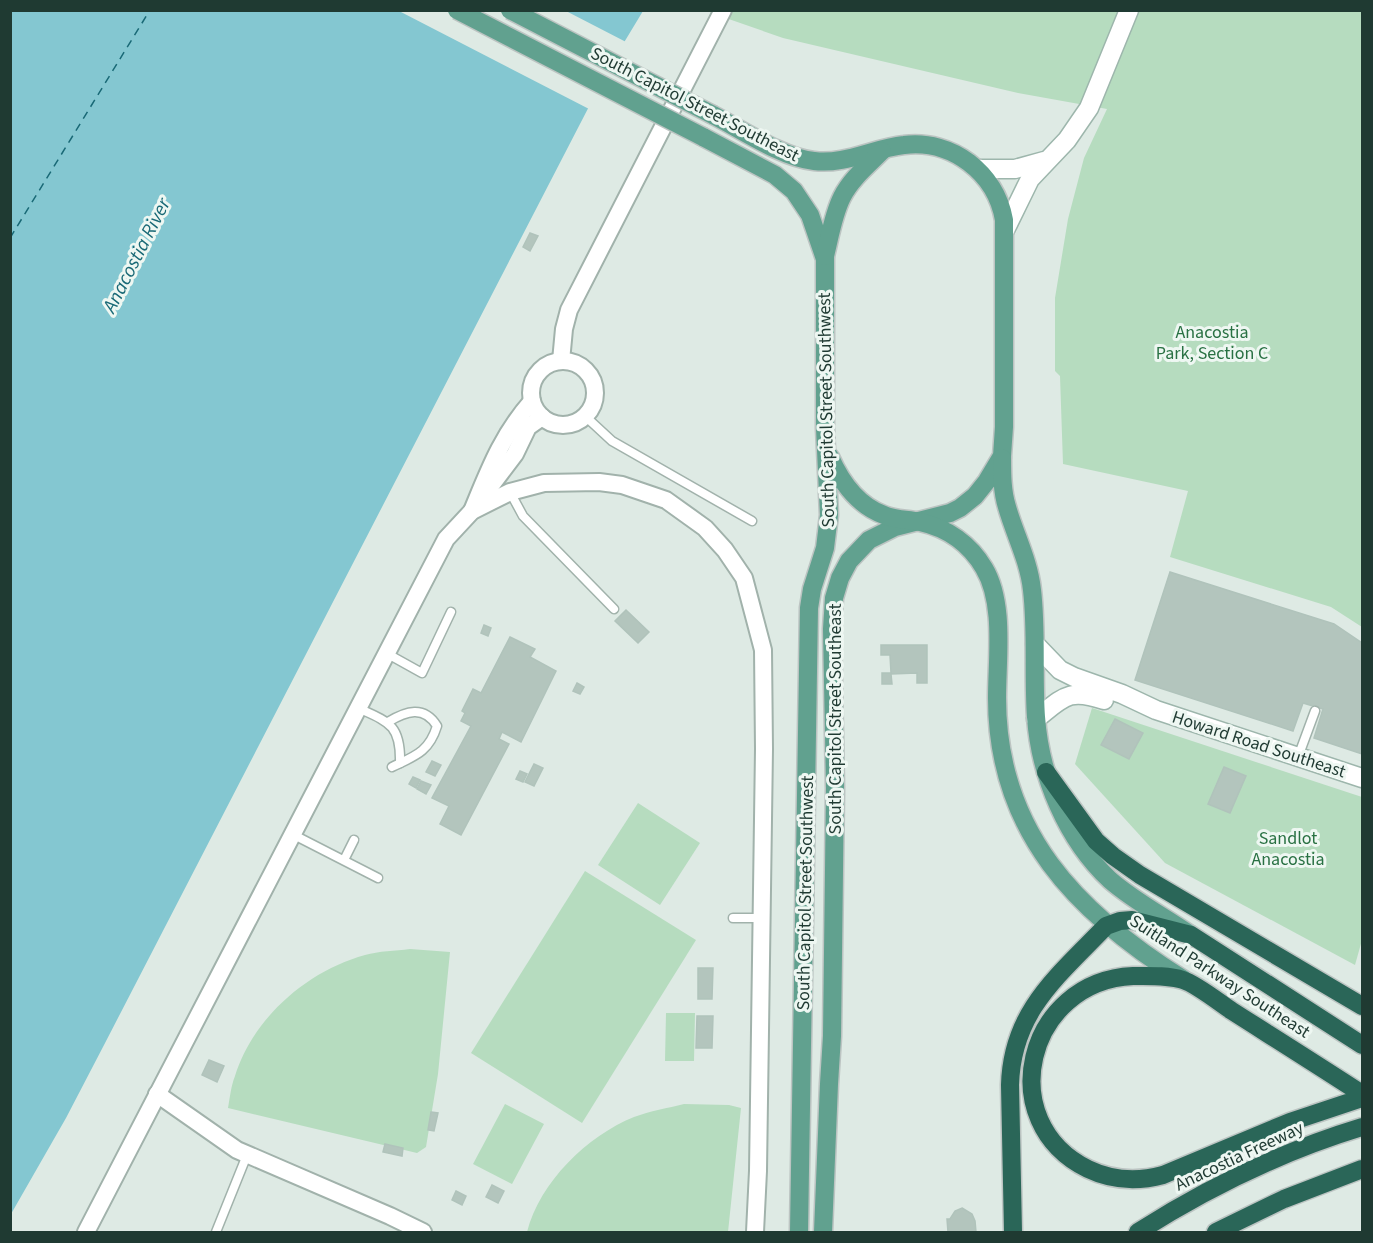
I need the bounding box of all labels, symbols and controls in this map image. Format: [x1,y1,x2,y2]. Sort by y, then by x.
street label: South Capitol Street Southeast [586,41,803,168]
water label: Anacostia River [95,192,178,319]
street label: South Capitol Street Southwest [812,292,841,528]
park label: Anacostia Park, Section C [1156,320,1268,366]
street label: South Capitol Street Southeast [823,604,848,834]
street label: Howard Road Southeast [1169,705,1349,784]
street label: South Capitol Street Southwest [791,775,820,1011]
park label: Sandlot Anacostia [1251,826,1325,872]
street label: Suitland Parkway Southeast [1125,909,1315,1044]
street label: Anacostia Freeway [1171,1115,1308,1197]

